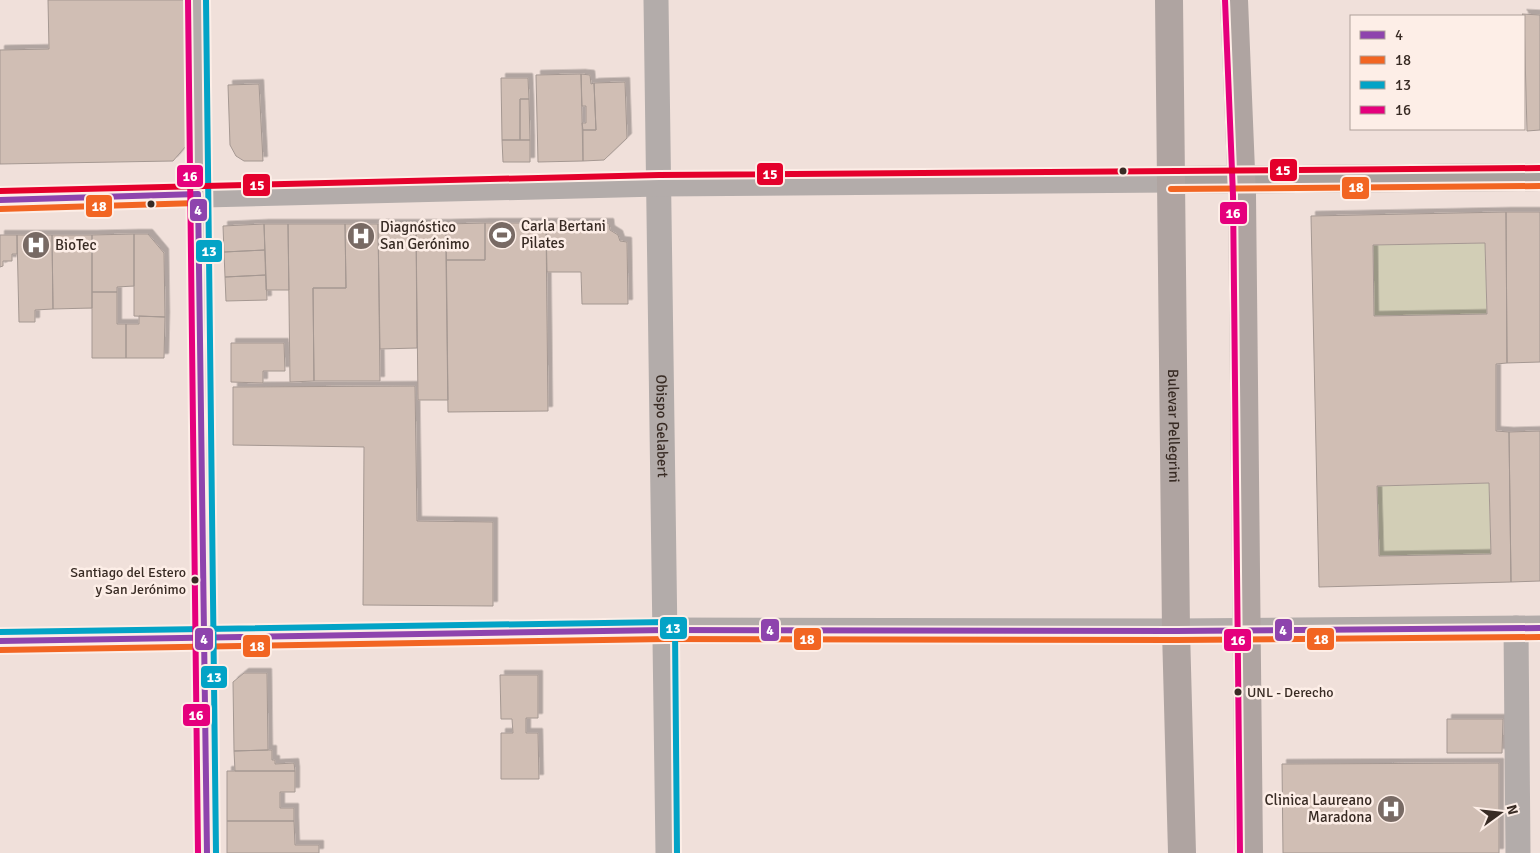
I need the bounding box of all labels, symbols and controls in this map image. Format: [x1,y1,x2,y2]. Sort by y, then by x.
legend [1350,15,1525,130]
text: 4 [1395,26,1403,44]
text: 18 [1395,51,1411,69]
text: 13 [1395,76,1411,94]
text: 16 [1395,101,1411,119]
line badge: 15 [1269,158,1298,182]
line badge: 15 [756,162,784,186]
text: 15 [1275,162,1291,179]
line badge: 16 [176,164,204,188]
text: 15 [762,166,778,183]
unlabelled marker [1118,166,1128,176]
text: 16 [182,168,198,185]
line badge: 15 [242,173,271,197]
line badge: 18 [1341,176,1370,200]
text: 15 [249,177,265,194]
text: 18 [1348,179,1364,196]
line badge: 18 [85,194,113,218]
text: 18 [91,198,107,215]
line badge: 4 [189,198,208,222]
unlabelled marker [146,199,156,209]
line badge: 16 [1219,201,1248,225]
text: 4 [194,202,202,219]
text: 16 [1225,205,1241,222]
place label: Carla Bertani Pilates [521,217,606,252]
place label: Diagnóstico San Gerónimo [380,218,470,253]
sports icon: Carla Bertani Pilates [487,220,517,250]
hospital icon: Diagnóstico San Gerónimo [346,221,376,251]
hospital icon: BioTec [21,230,51,260]
place label: BioTec [55,236,97,254]
line badge: 13 [195,239,223,263]
text: 13 [201,243,217,260]
street label: Bulevar Pellegrini [1164,369,1183,483]
street label: Obispo Gelabert [652,374,672,478]
place label: Santiago del Estero y San Jerónimo [70,564,186,598]
marker: Santiago del Estero y San Jerónimo [190,575,200,585]
line badge: 13 [659,616,688,640]
line badge: 4 [760,618,780,642]
line badge: 4 [1274,618,1293,642]
text: 13 [665,620,681,637]
text: 4 [766,622,774,639]
text: 4 [1279,622,1287,639]
line badge: 4 [194,627,214,651]
line badge: 18 [793,627,822,651]
line badge: 18 [1306,627,1335,651]
line badge: 16 [1223,628,1252,652]
text: 4 [200,631,208,648]
text: 18 [799,631,815,648]
text: 18 [1313,631,1329,648]
text: 16 [1230,632,1246,649]
line badge: 18 [242,634,271,658]
text: 18 [249,638,265,655]
line badge: 13 [200,665,228,689]
text: 13 [206,669,222,686]
place label: UNL - Derecho [1247,684,1334,701]
marker: UNL - Derecho [1233,687,1243,697]
line badge: 16 [182,703,211,727]
text: 16 [188,707,204,724]
north arrow [1475,788,1525,838]
place label: Clinica Laureano Maradona [1265,791,1372,826]
hospital icon: Clinica Laureano Maradona [1376,794,1406,824]
text: N [1503,803,1522,817]

